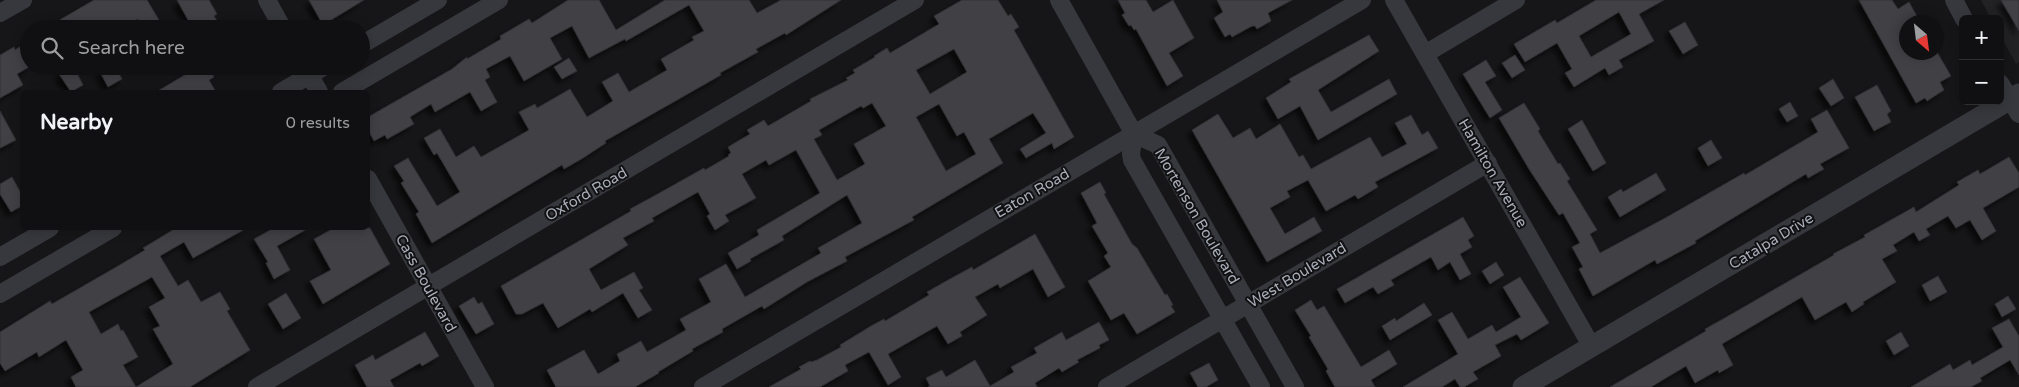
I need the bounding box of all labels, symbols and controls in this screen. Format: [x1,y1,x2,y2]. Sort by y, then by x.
north arrow [1899,15,1944,60]
map controls [1959,15,2004,105]
button: + [1959,15,2004,60]
search box [20,20,370,75]
icon: search [38,34,66,62]
text: Search here [78,37,185,59]
button: − [1959,60,2004,105]
text: Nearby [40,110,113,135]
text: 0 results [286,113,350,133]
street label: Hamilton Avenue [1455,115,1531,231]
street label: Mortenson Boulevard [1151,145,1243,287]
street label: Oxford Road [542,163,630,225]
street label: Eaton Road [991,164,1073,222]
street label: Catalpa Drive [1726,209,1816,273]
street label: Cass Boulevard [392,231,460,335]
street label: West Boulevard [1244,239,1350,311]

